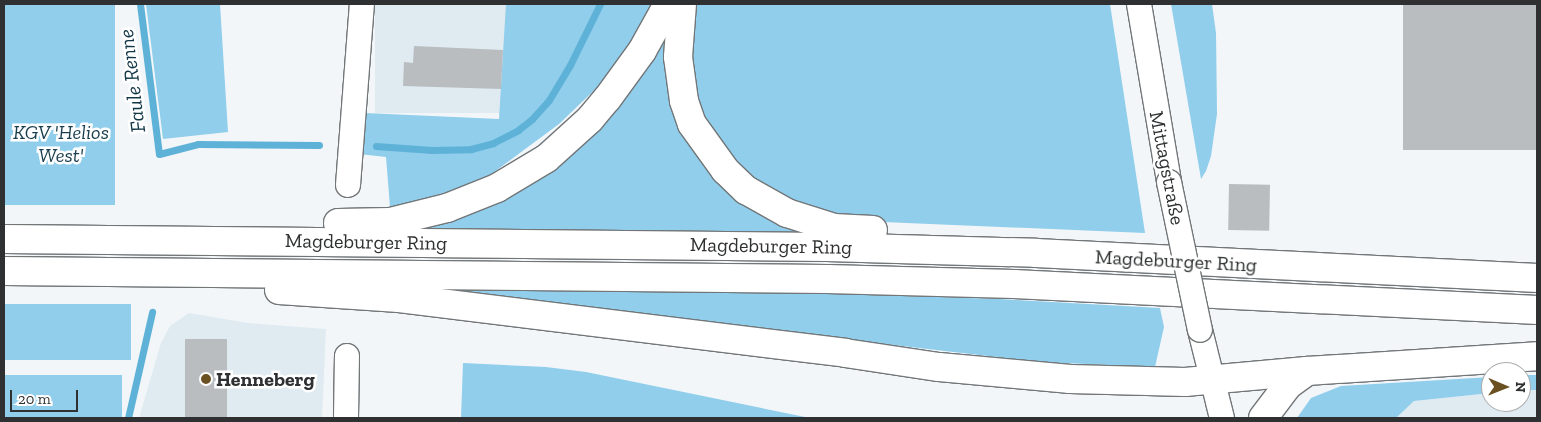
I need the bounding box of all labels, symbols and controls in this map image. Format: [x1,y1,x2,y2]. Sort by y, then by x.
water label: Faule Renne [113,28,151,134]
street label: Mittagstraße [1144,109,1190,227]
park label: KGV 'Helios West' [13,120,109,167]
street label: Magdeburger Ring [285,229,447,255]
street label: Magdeburger Ring [690,233,852,259]
street label: Magdeburger Ring [1094,245,1258,277]
north arrow [1481,362,1531,412]
place label: Henneberg [216,367,315,391]
marker: Henneberg [200,373,212,385]
scale bar [12,380,80,412]
text: N [1512,382,1529,393]
text: 20 m [18,390,51,408]

